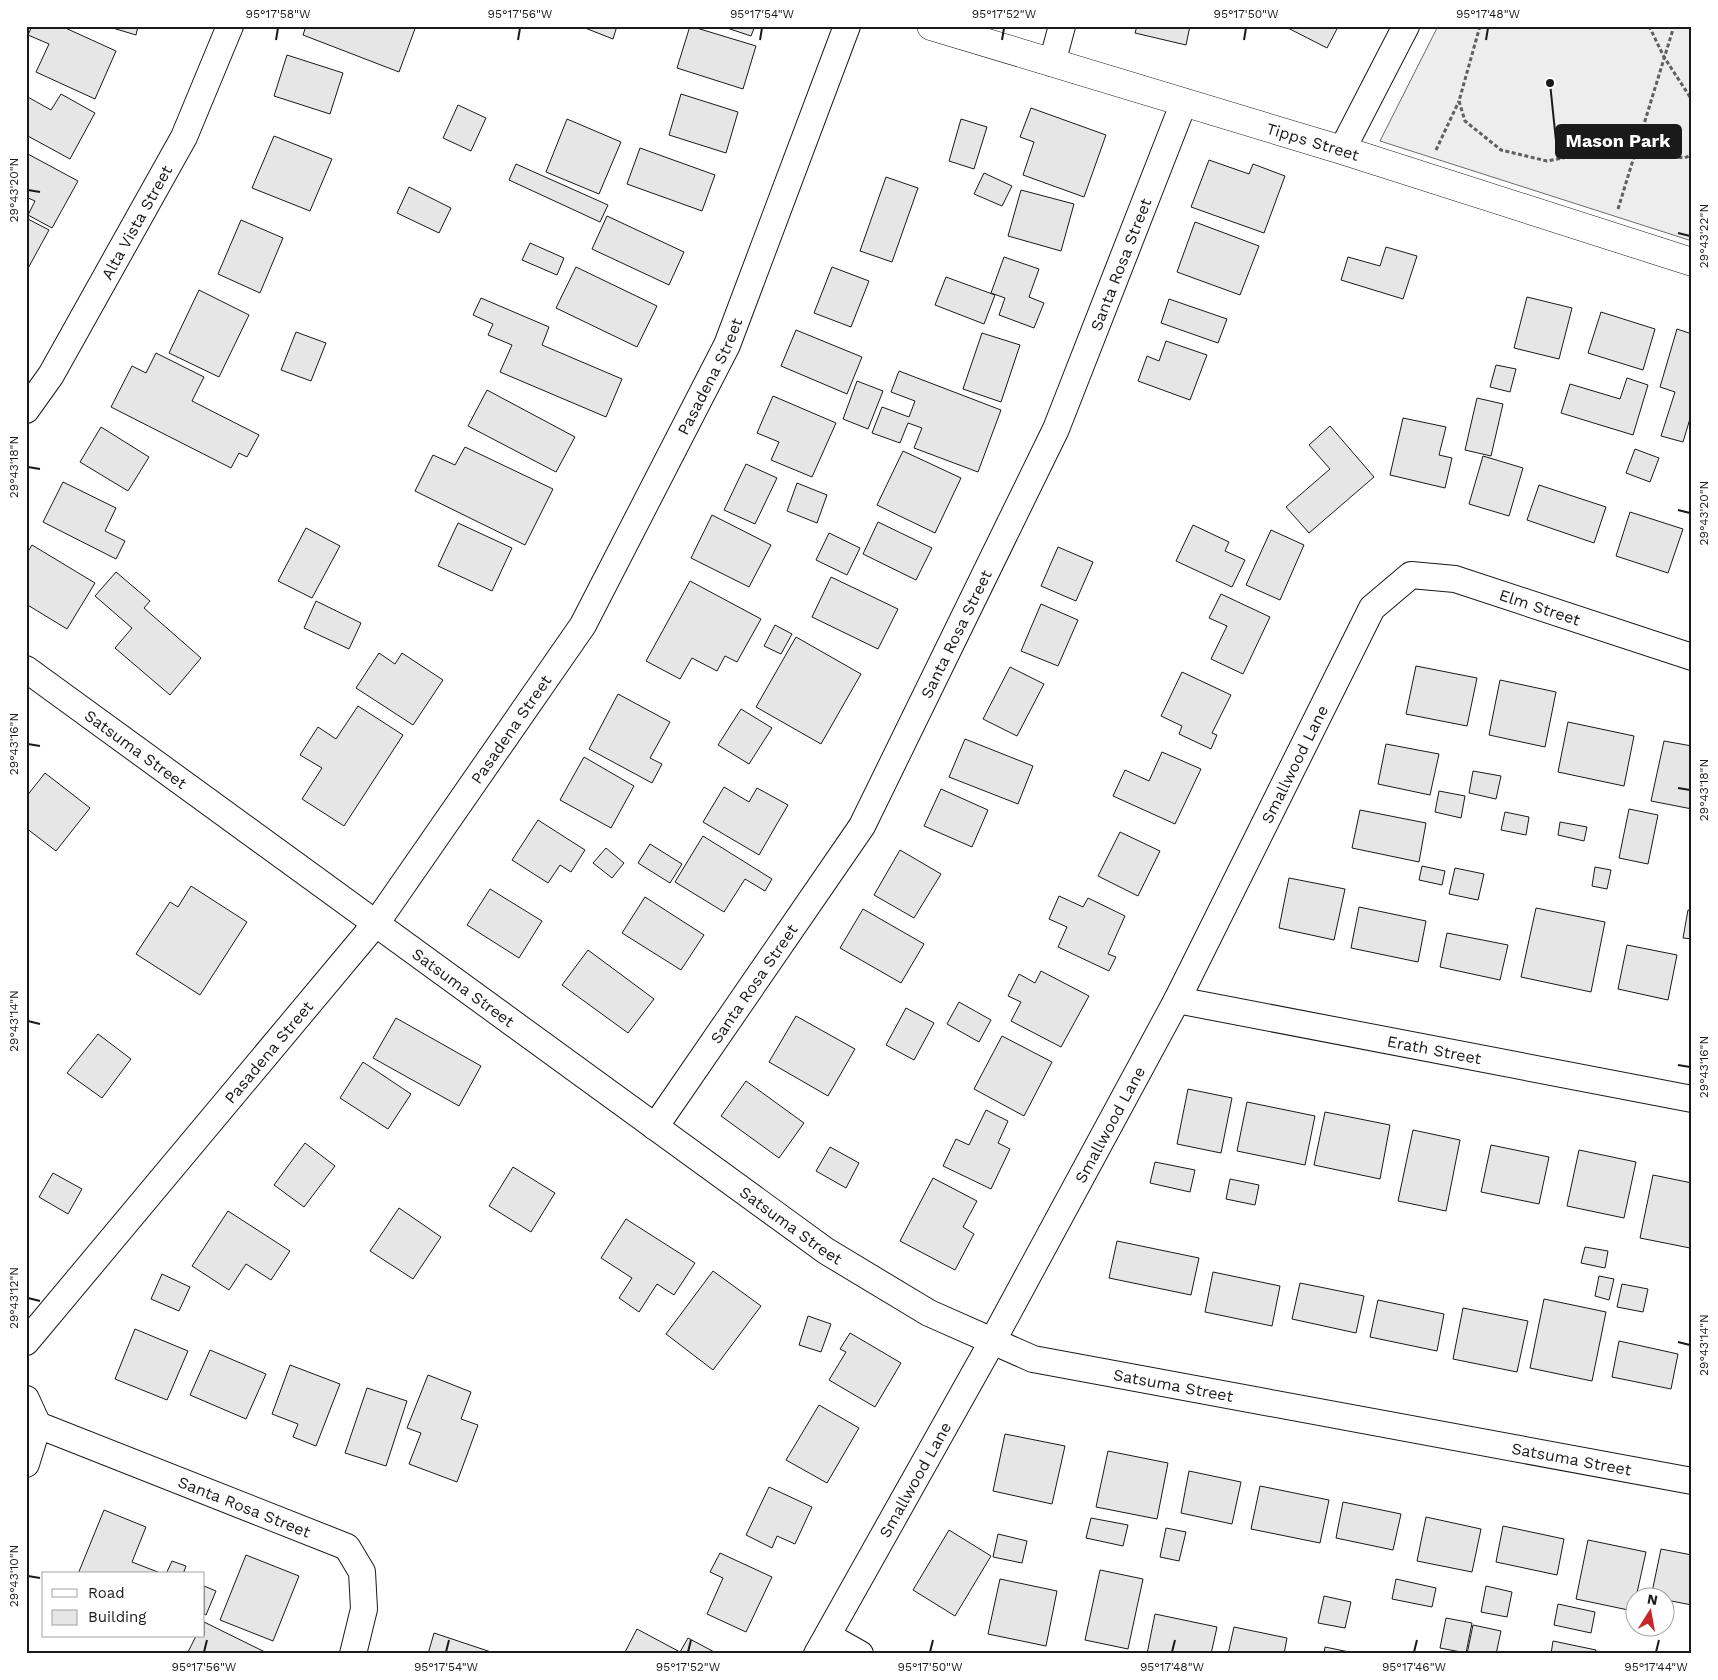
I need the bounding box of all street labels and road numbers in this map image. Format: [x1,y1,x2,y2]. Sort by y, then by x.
street label: Tipps Street [1264,119,1362,165]
street label: Alta Vista Street [97,162,176,283]
street label: Santa Rosa Street [1086,195,1156,333]
street label: Pasadena Street [673,315,746,438]
street label: Santa Rosa Street [917,567,996,702]
street label: Elm Street [1497,585,1583,630]
street label: Pasadena Street [467,671,556,787]
street label: Smallwood Lane [1257,702,1332,827]
street label: Satsuma Street [81,706,191,793]
street label: Santa Rosa Street [706,920,802,1047]
street label: Satsuma Street [408,944,518,1031]
street label: Pasadena Street [220,997,317,1107]
street label: Erath Street [1385,1032,1483,1068]
street label: Smallwood Lane [1071,1063,1149,1186]
street label: Satsuma Street [736,1182,846,1269]
street label: Satsuma Street [1112,1365,1235,1406]
street label: Smallwood Lane [875,1419,955,1541]
street label: Satsuma Street [1510,1439,1633,1480]
street label: Santa Rosa Street [175,1472,313,1542]

